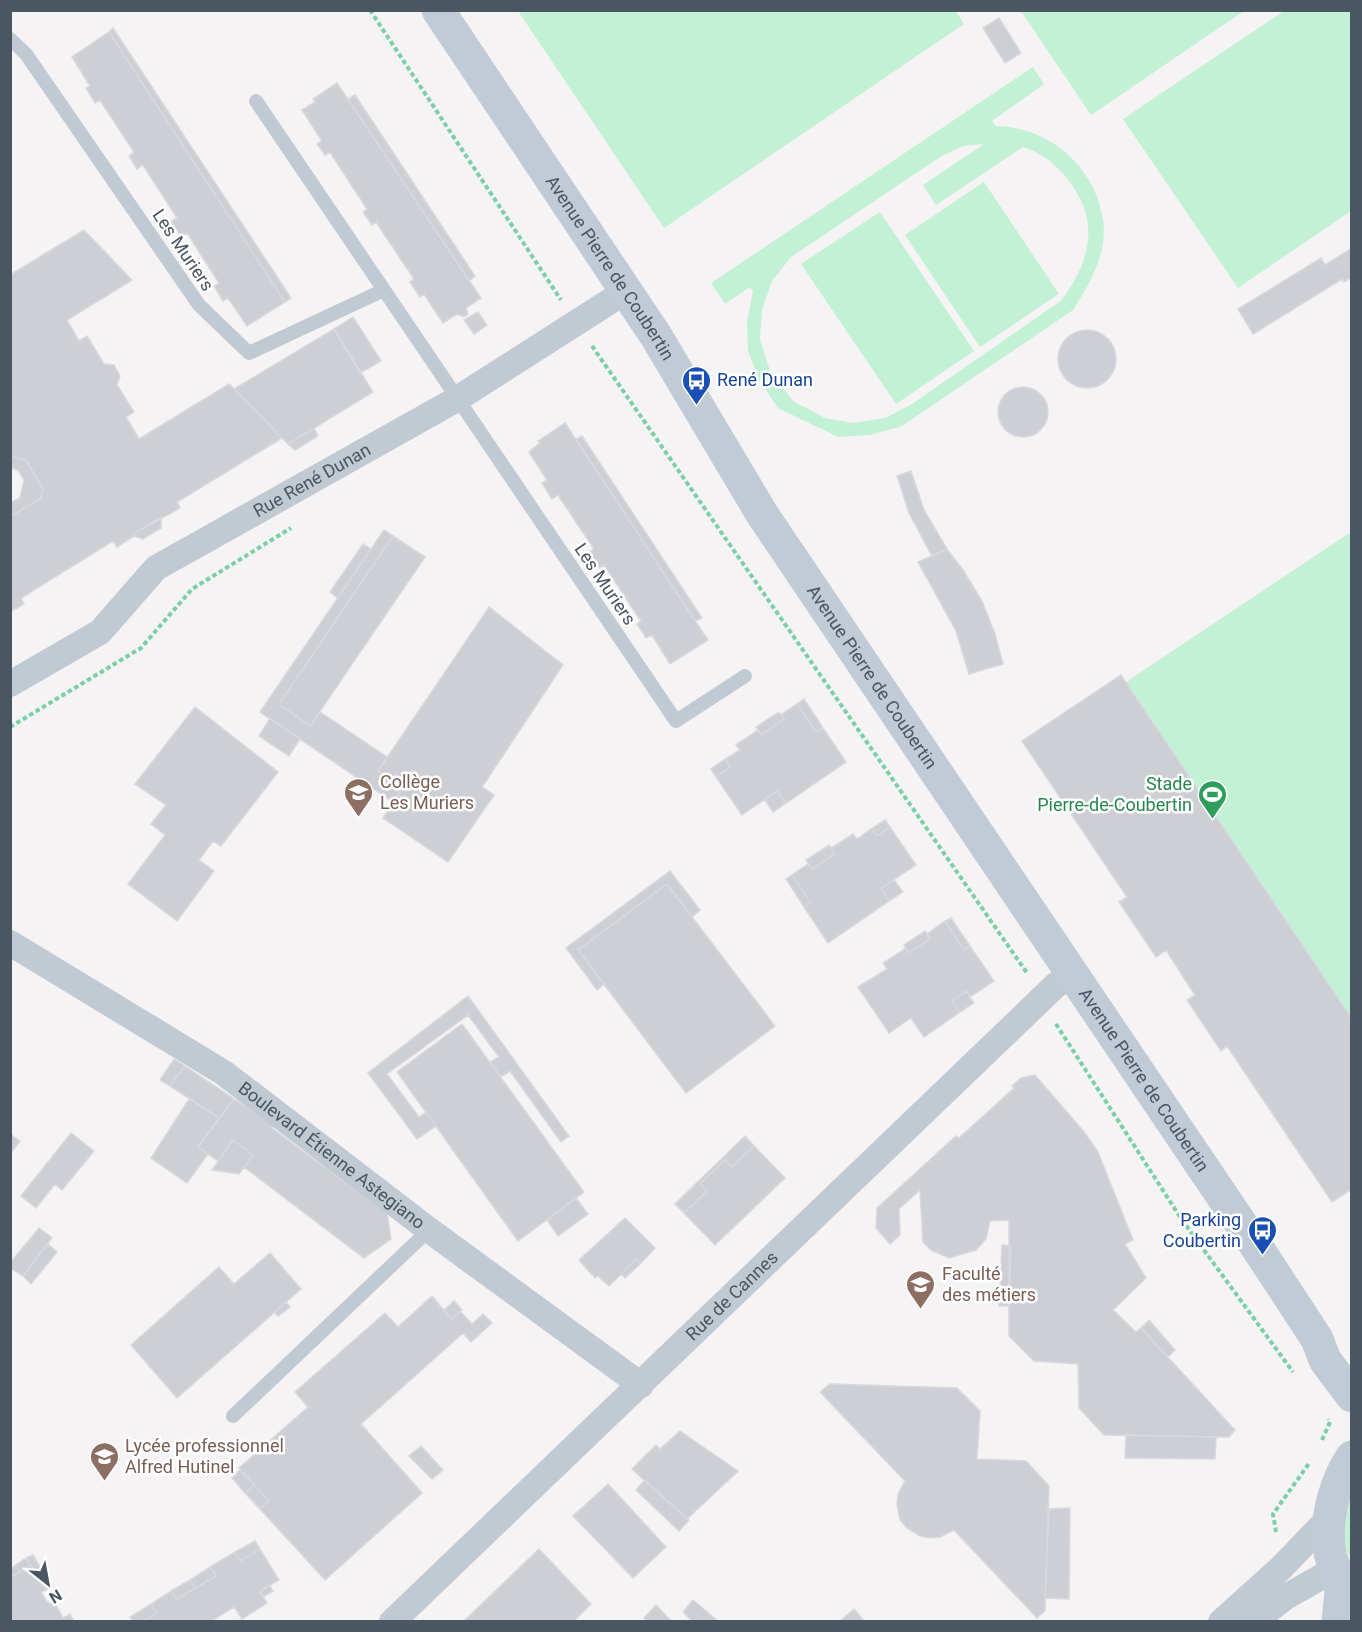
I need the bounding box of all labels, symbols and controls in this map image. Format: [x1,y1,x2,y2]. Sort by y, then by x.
street label: Avenue Pierre de Coubertin [542,171,679,364]
street label: Les Muriers [148,205,218,295]
bus stop icon: René Dunan [680,364,712,406]
place label: René Dunan [717,369,813,390]
street label: Rue René Dunan [250,439,374,521]
street label: Les Muriers [570,539,640,629]
street label: Avenue Pierre de Coubertin [803,581,942,773]
place label: Collège Les Muriers [380,771,474,813]
place label: Stade Pierre-de-Coubertin [1037,773,1192,815]
school or university icon: Collège Les Muriers [343,776,375,818]
sports icon: Stade Pierre-de-Coubertin [1197,778,1229,820]
street label: Avenue Pierre de Coubertin [1075,984,1214,1176]
street label: Boulevard Étienne Astegiano [235,1077,429,1233]
place label: Parking Coubertin [1163,1209,1241,1251]
bus stop icon: Parking Coubertin [1246,1214,1278,1256]
street label: Rue de Cannes [681,1247,782,1345]
place label: Faculté des métiers [942,1263,1036,1305]
school or university icon: Faculté des métiers [905,1268,937,1310]
place label: Lycée professionnel Alfred Hutinel [125,1435,284,1477]
school or university icon: Lycée professionnel Alfred Hutinel [88,1440,120,1482]
north arrow [18,1554,78,1614]
text: N [46,1585,65,1607]

